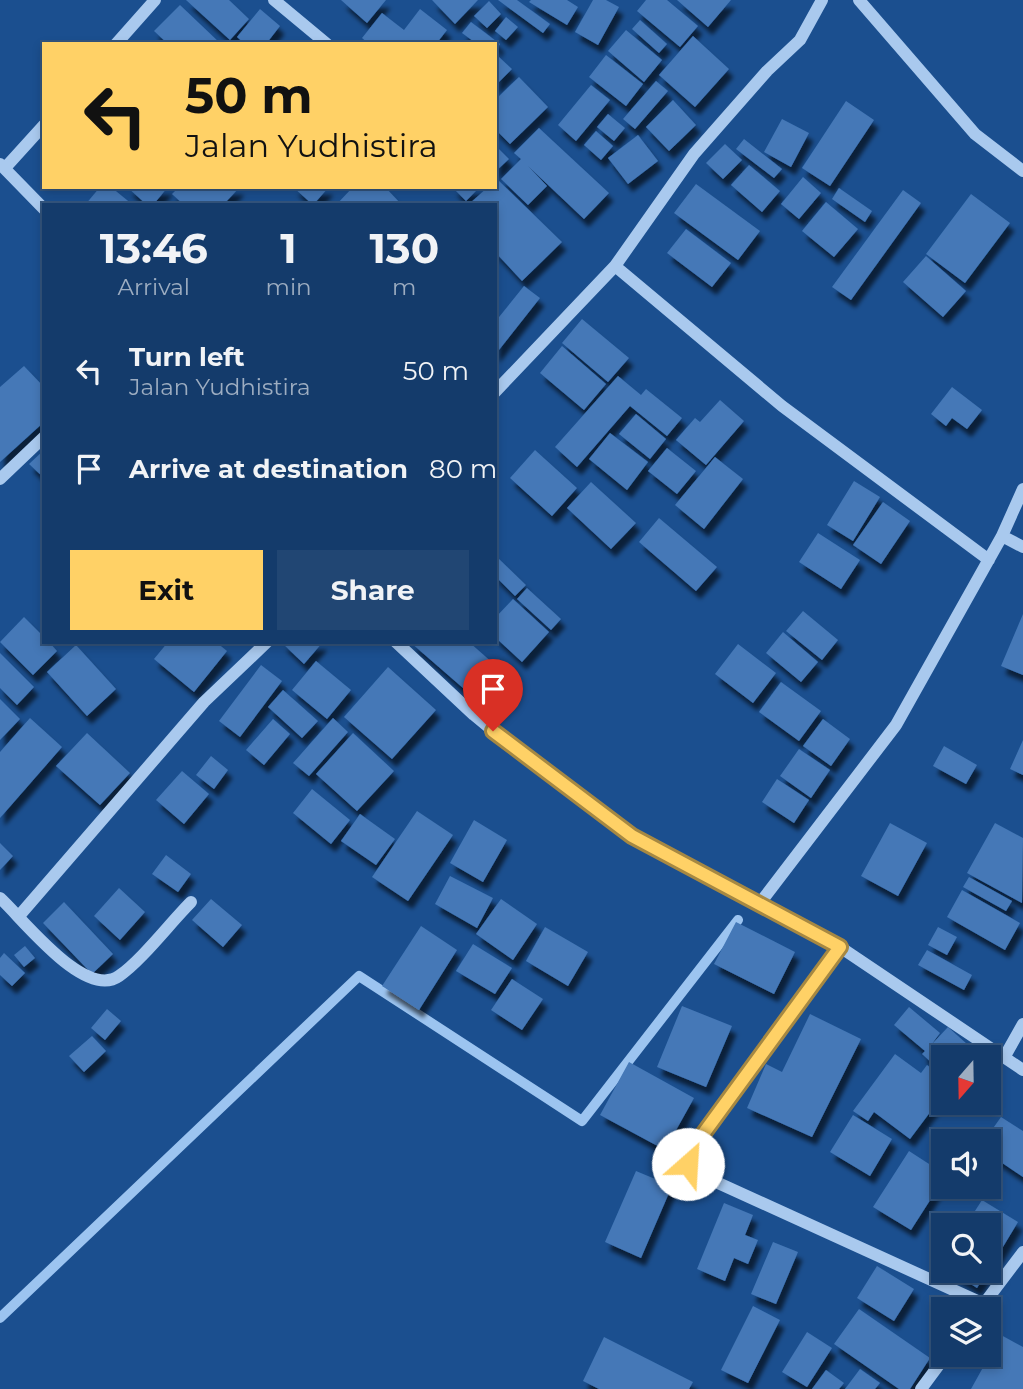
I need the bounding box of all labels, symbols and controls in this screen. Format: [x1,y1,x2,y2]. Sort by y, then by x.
text: 50 m [185,66,313,125]
icon: left [70,70,161,161]
text: Jalan Yudhistira [185,126,438,165]
text: 13:46 [100,222,208,274]
text: 1 [280,222,297,274]
text: 130 [369,222,439,274]
text: Arrival [117,273,190,301]
text: min [266,273,312,301]
text: m [392,273,417,301]
text: Turn left [129,341,245,373]
icon: left [70,352,108,390]
text: 50 m [403,355,469,387]
text: Jalan Yudhistira [129,373,311,401]
icon: arrive [70,450,108,488]
text: Arrive at destination [129,453,408,485]
text: 80 m [429,453,497,485]
button: Exit [70,550,263,630]
button: Share [277,550,469,630]
pin [463,659,523,731]
icon: arrive [474,670,512,708]
north arrow [931,1045,1001,1115]
map controls [931,1045,1001,1367]
position arrow [651,1127,725,1201]
button: sound [931,1129,1001,1199]
button: search [931,1213,1001,1283]
button: layers [931,1297,1001,1367]

